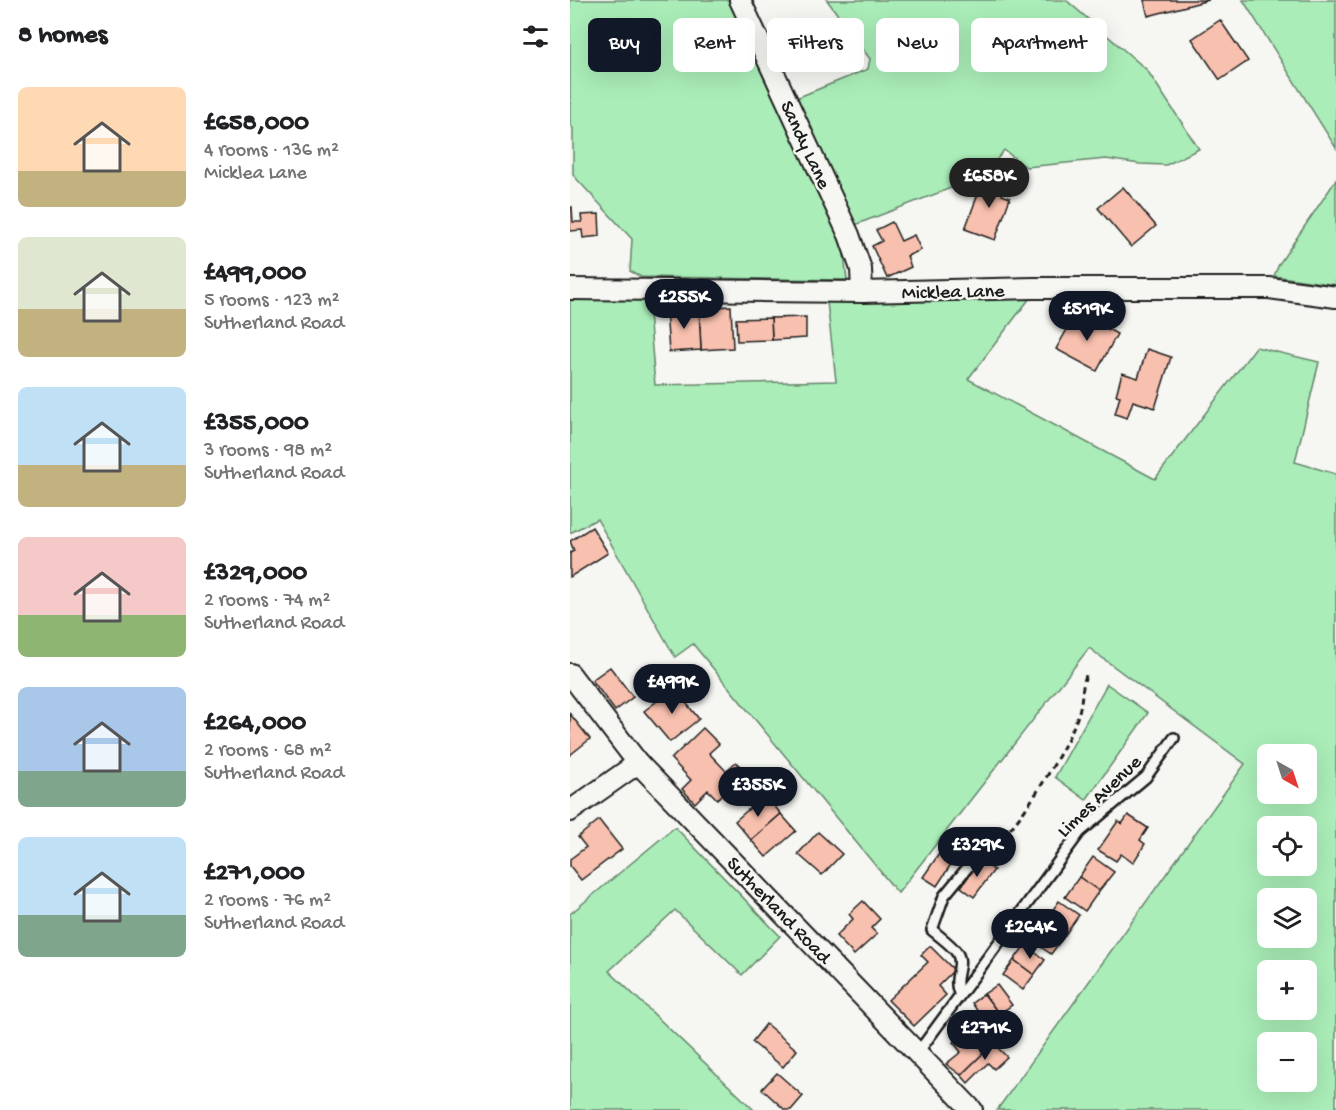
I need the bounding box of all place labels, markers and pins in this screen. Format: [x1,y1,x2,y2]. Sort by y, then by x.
pin: £658K [947,158,1031,209]
pin: £255K [642,279,726,330]
pin: £519K [1045,291,1129,342]
pin: £499K [630,664,714,715]
pin: £355K [716,767,800,818]
pin: £329K [935,827,1019,878]
pin: £264K [988,909,1072,960]
pin: £271K [943,1010,1027,1061]

